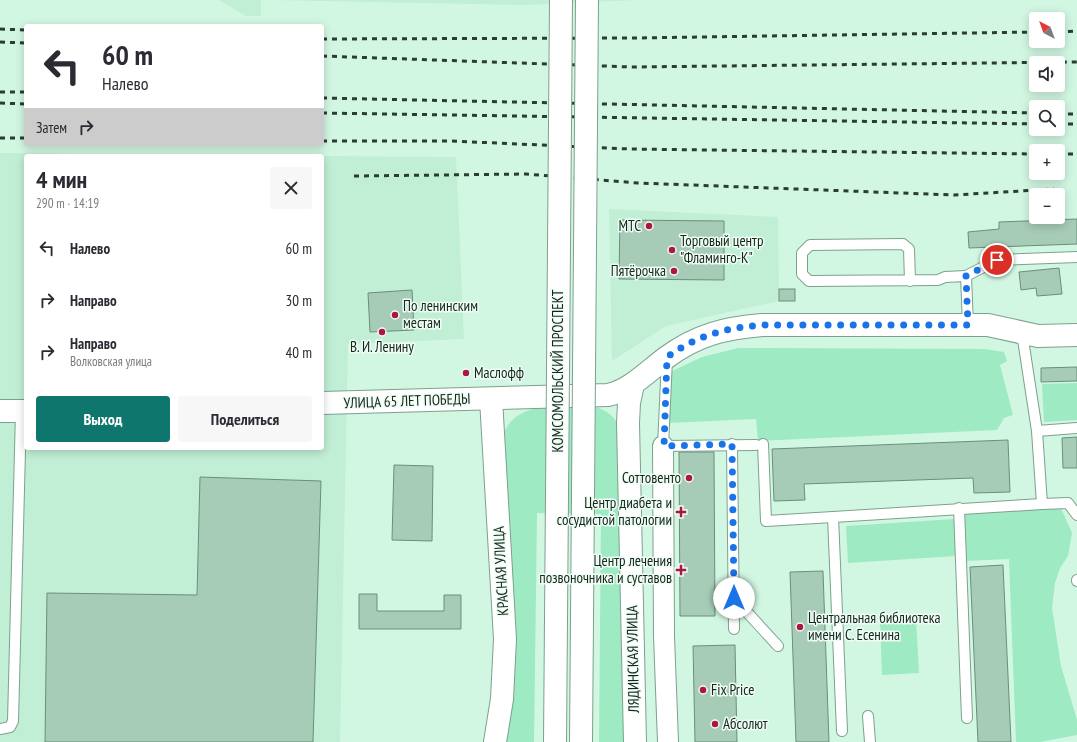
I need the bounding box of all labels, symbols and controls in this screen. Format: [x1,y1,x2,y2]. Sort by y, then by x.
north arrow [1029,12,1065,48]
map controls [1029,12,1065,224]
text: 60 m [102,36,153,73]
icon: left [36,40,88,92]
button: sound [1029,56,1065,92]
text: Налево [102,72,149,95]
button: search [1029,100,1065,136]
icon: right [75,116,97,138]
text: Затем [36,118,67,137]
button: + [1029,144,1065,180]
text: 4 мин [36,164,87,195]
button: close [270,167,312,209]
button: − [1029,188,1065,224]
text: 290 m · 14:19 [36,195,99,212]
place label: МТС [618,216,641,235]
marker: МТС [644,221,654,231]
place label: Торговый центр "Фламинго-К" [680,231,763,267]
icon: left [36,237,58,259]
text: Налево [70,239,110,258]
text: 60 m [286,239,312,258]
pin [980,243,1014,277]
marker: Торговый центр "Фламинго-К" [667,245,677,255]
icon: arrive [986,249,1008,271]
place label: Пятёрочка [611,261,666,280]
marker: Пятёрочка [669,266,679,276]
icon: right [36,289,58,311]
street label: КОМСОМОЛЬСКИЙ ПРОСПЕКТ [548,289,567,453]
text: Направо [70,291,117,310]
text: 30 m [286,291,312,310]
place label: По ленинским местам [403,296,478,332]
marker: По ленинским местам [390,310,400,320]
marker: В. И. Ленину [377,327,387,337]
text: Направо [70,334,117,353]
place label: В. И. Ленину [350,337,414,356]
icon: right [36,341,58,363]
text: 40 m [286,343,312,362]
text: Волковская улица [70,353,152,370]
place label: Маслофф [474,363,524,382]
marker: Маслофф [461,368,471,378]
street label: УЛИЦА 65 ЛЕТ ПОБЕДЫ [343,389,471,412]
button: Выход [36,396,170,442]
button: Поделиться [178,396,312,442]
place label: Соттовенто [622,468,681,487]
marker: Соттовенто [684,473,694,483]
place label: Центр диабета и сосудистой патологии [557,493,672,529]
marker: Центр диабета и сосудистой патологии [675,506,687,518]
street label: КРАСНАЯ УЛИЦА [489,525,512,616]
place label: Центр лечения позвоночника и суставов [539,551,672,587]
marker: Центр лечения позвоночника и суставов [675,564,687,576]
position arrow [713,577,755,619]
street label: ЛЯДИНСКАЯ УЛИЦА [622,604,643,714]
place label: Центральная библиотека имени С. Есенина [808,608,940,644]
marker: Центральная библиотека имени С. Есенина [795,622,805,632]
place label: Fix Price [711,680,754,699]
marker: Fix Price [698,685,708,695]
place label: Абсолют [723,714,768,733]
marker: Абсолют [710,719,720,729]

